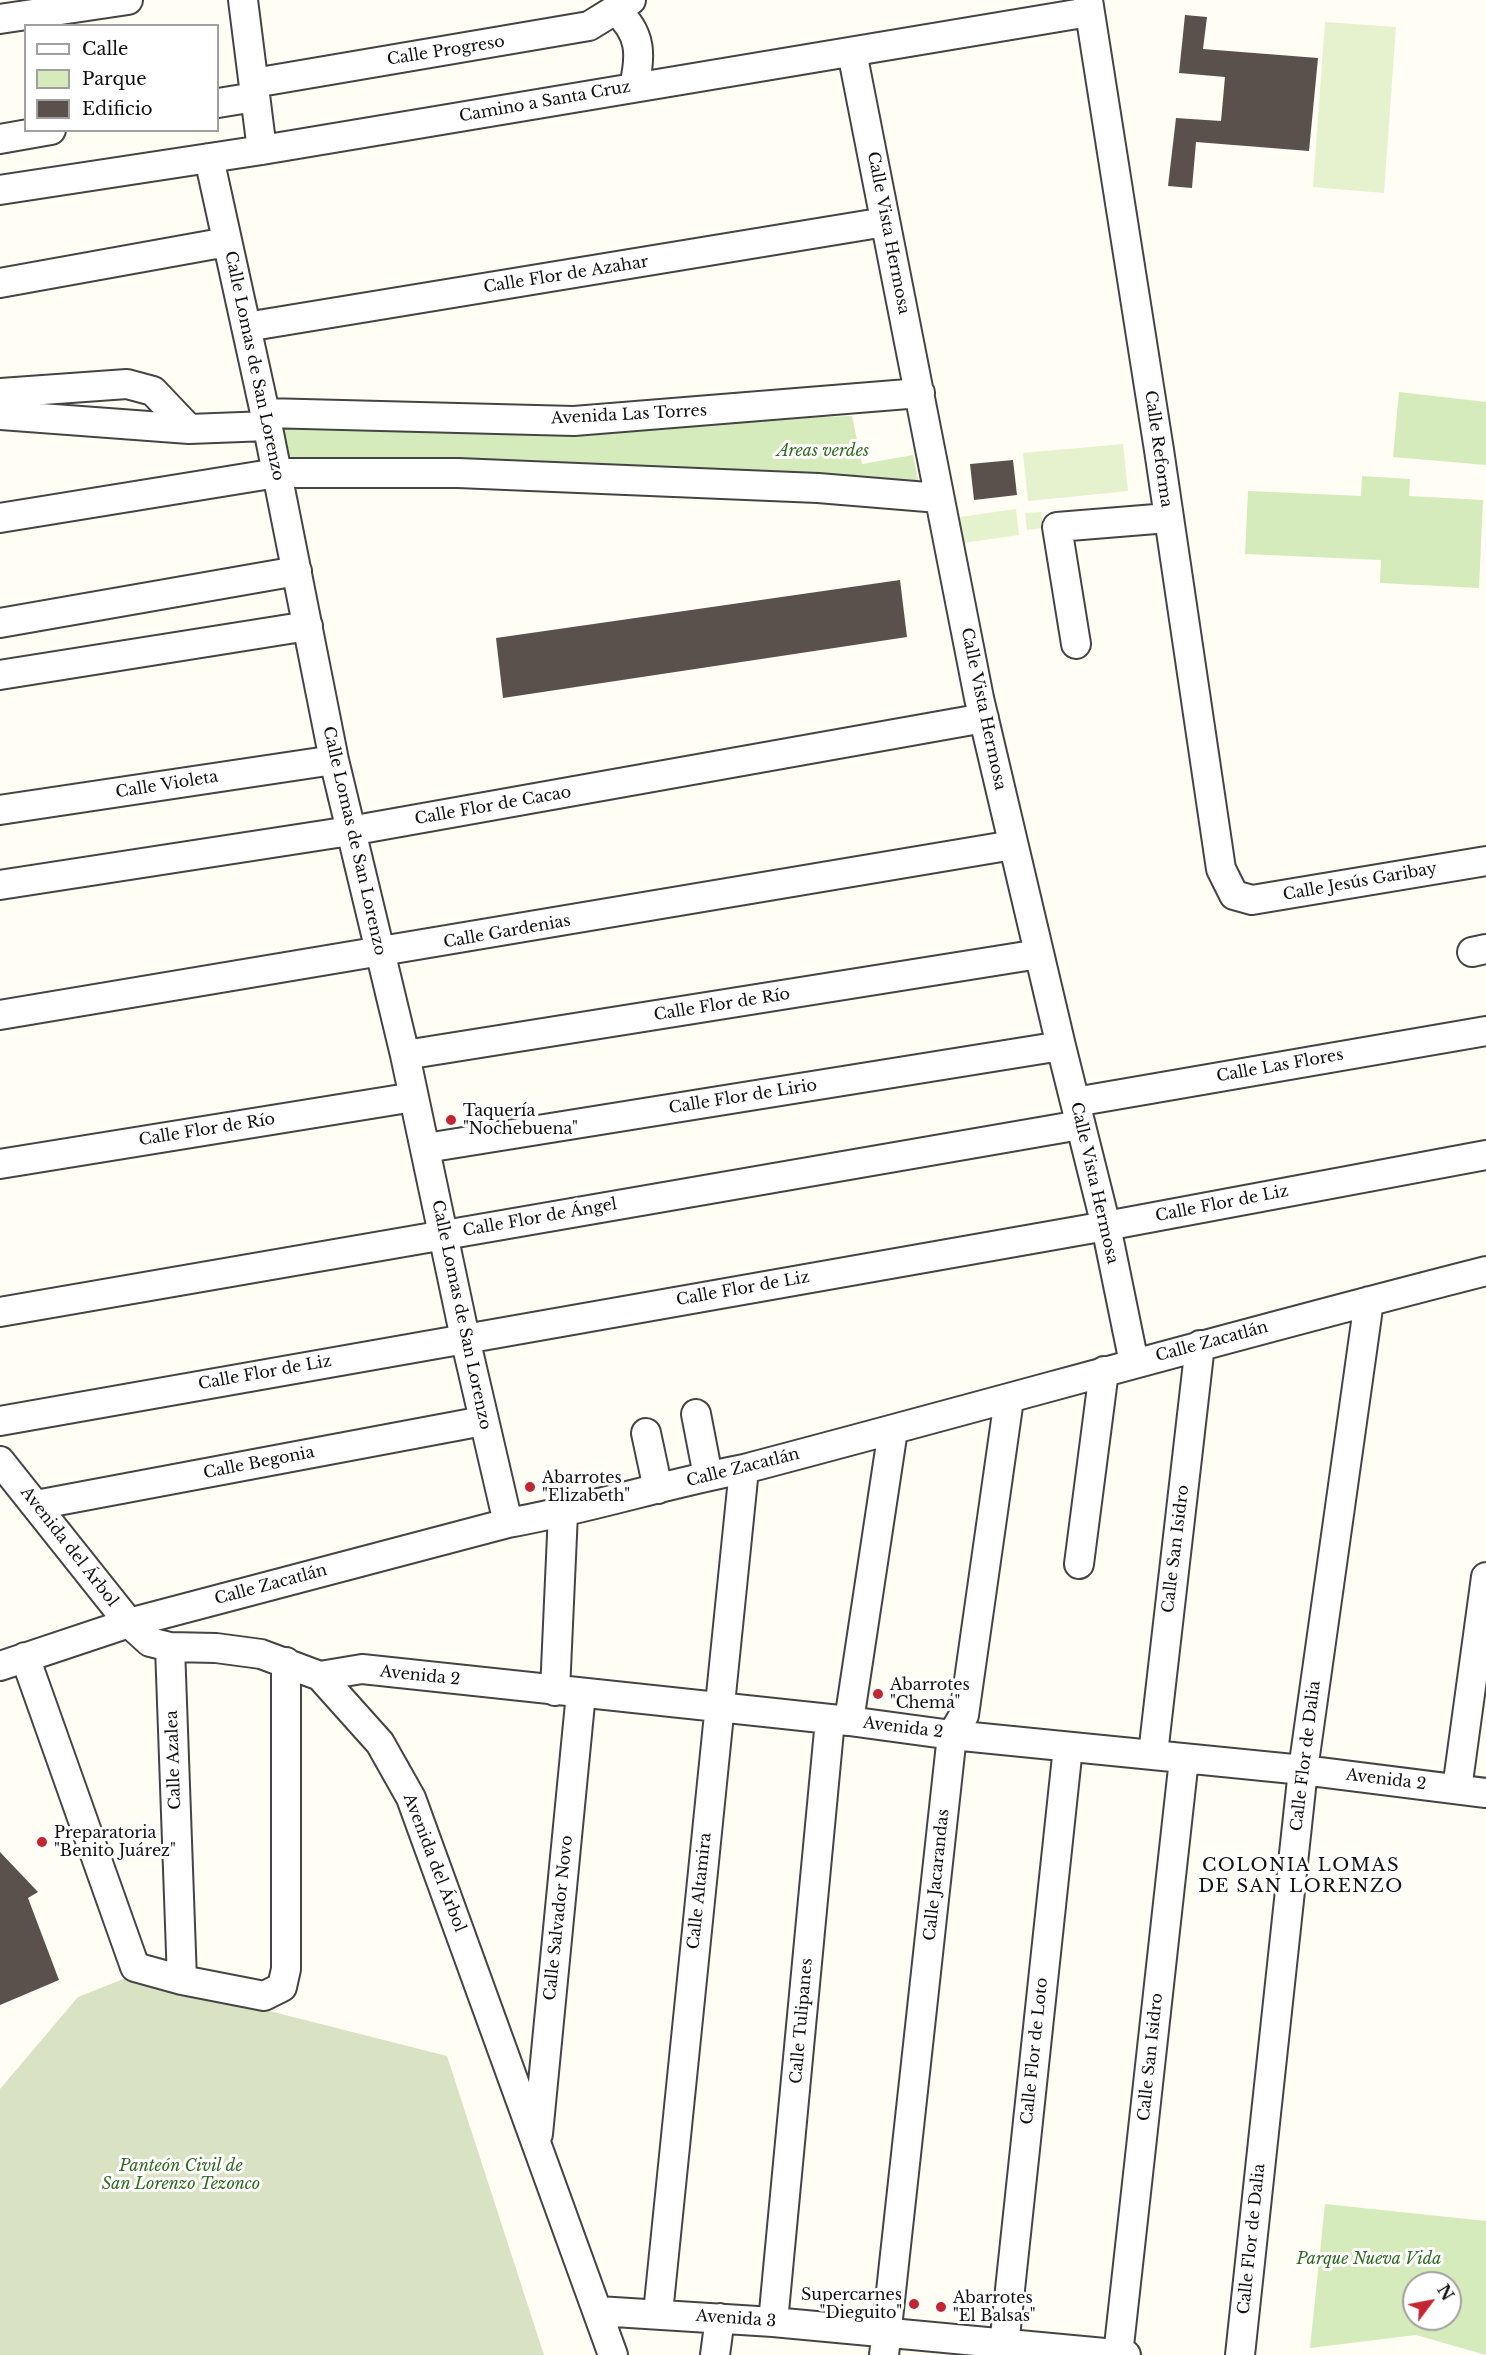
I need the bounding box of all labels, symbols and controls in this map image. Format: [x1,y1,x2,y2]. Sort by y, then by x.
legend [24,24,219,132]
street label: Calle Progreso [386,32,506,70]
text: Calle [82,38,128,60]
text: Parque [82,68,147,90]
street label: Camino a Santa Cruz [458,77,632,127]
text: Edificio [82,98,153,120]
street label: Calle Vista Hermosa [863,150,913,316]
street label: Calle Lomas de San Lorenzo [220,249,288,483]
street label: Calle Flor de Azahar [482,252,650,298]
street label: Calle Reforma [1140,389,1176,509]
street label: Avenida Las Torres [551,401,707,429]
park label: Areas verdes [777,441,869,461]
street label: Calle Vista Hermosa [956,626,1010,792]
street label: Calle Lomas de San Lorenzo [318,725,390,957]
street label: Calle Violeta [114,767,220,803]
street label: Calle Flor de Cacao [413,783,573,829]
street label: Calle Jesús Garibay [1282,859,1438,905]
street label: Calle Gardenias [442,911,572,953]
street label: Calle Flor de Río [653,985,791,1025]
street label: Calle Las Flores [1215,1045,1345,1087]
street label: Calle Flor de Lirio [668,1076,818,1118]
street label: Calle Vista Hermosa [1066,1100,1122,1266]
place label: Taquería "Nochebuena" [463,1101,578,1139]
street label: Calle Flor de Río [138,1110,276,1150]
marker: Taquería "Nochebuena" [444,1113,458,1127]
street label: Calle Flor de Liz [1154,1182,1290,1226]
street label: Calle Flor de Ángel [461,1195,619,1241]
street label: Calle Lomas de San Lorenzo [427,1198,495,1432]
street label: Calle Flor de Liz [675,1268,811,1310]
street label: Calle Zacatlán [1154,1318,1270,1366]
street label: Calle Flor de Liz [197,1352,333,1394]
street label: Calle Begonia [202,1443,316,1483]
street label: Calle Zacatlán [685,1445,801,1491]
place label: Abarrotes "Elizabeth" [542,1468,630,1506]
marker: Abarrotes "Elizabeth" [523,1480,537,1494]
street label: Avenida del Árbol [16,1483,122,1611]
street label: Calle San Isidro [1159,1484,1193,1614]
street label: Calle Zacatlán [213,1561,329,1609]
street label: Avenida 2 [379,1662,461,1690]
place label: Abarrotes "Chema" [890,1675,970,1713]
street label: Calle Flor de Dalia [1287,1680,1325,1832]
marker: Abarrotes "Chema" [871,1687,885,1701]
street label: Calle Azalea [163,1710,185,1810]
street label: Avenida 2 [862,1714,944,1742]
street label: Avenida 2 [1345,1766,1427,1794]
street label: Avenida del Árbol [399,1791,469,1935]
street label: Calle Jacarandas [921,1808,953,1942]
place label: Preparatoria "Benito Juárez" [54,1823,176,1861]
street label: Calle Altamira [684,1832,716,1950]
street label: Calle Salvador Novo [541,1834,577,2002]
marker: Preparatoria "Benito Juárez" [35,1835,49,1849]
district label: COLONIA LOMAS DE SAN LORENZO [1198,1855,1404,1898]
street label: Calle Tulipanes [787,1957,817,2085]
street label: Calle Flor de Loto [1018,1977,1052,2125]
street label: Calle San Isidro [1135,1992,1167,2122]
park label: Panteón Civil de San Lorenzo Tezonco [102,2156,260,2194]
street label: Calle Flor de Dalia [1235,2163,1269,2315]
park label: Parque Nueva Vida [1297,2249,1441,2269]
north arrow [1402,2271,1462,2331]
text: N [1433,2281,1458,2304]
place label: Supercarnes "Dieguito" [801,2285,902,2323]
place label: Abarrotes "El Balsas" [953,2288,1036,2326]
marker: Supercarnes "Dieguito" [907,2297,921,2311]
marker: Abarrotes "El Balsas" [934,2300,948,2314]
street label: Avenida 3 [695,2307,777,2331]

